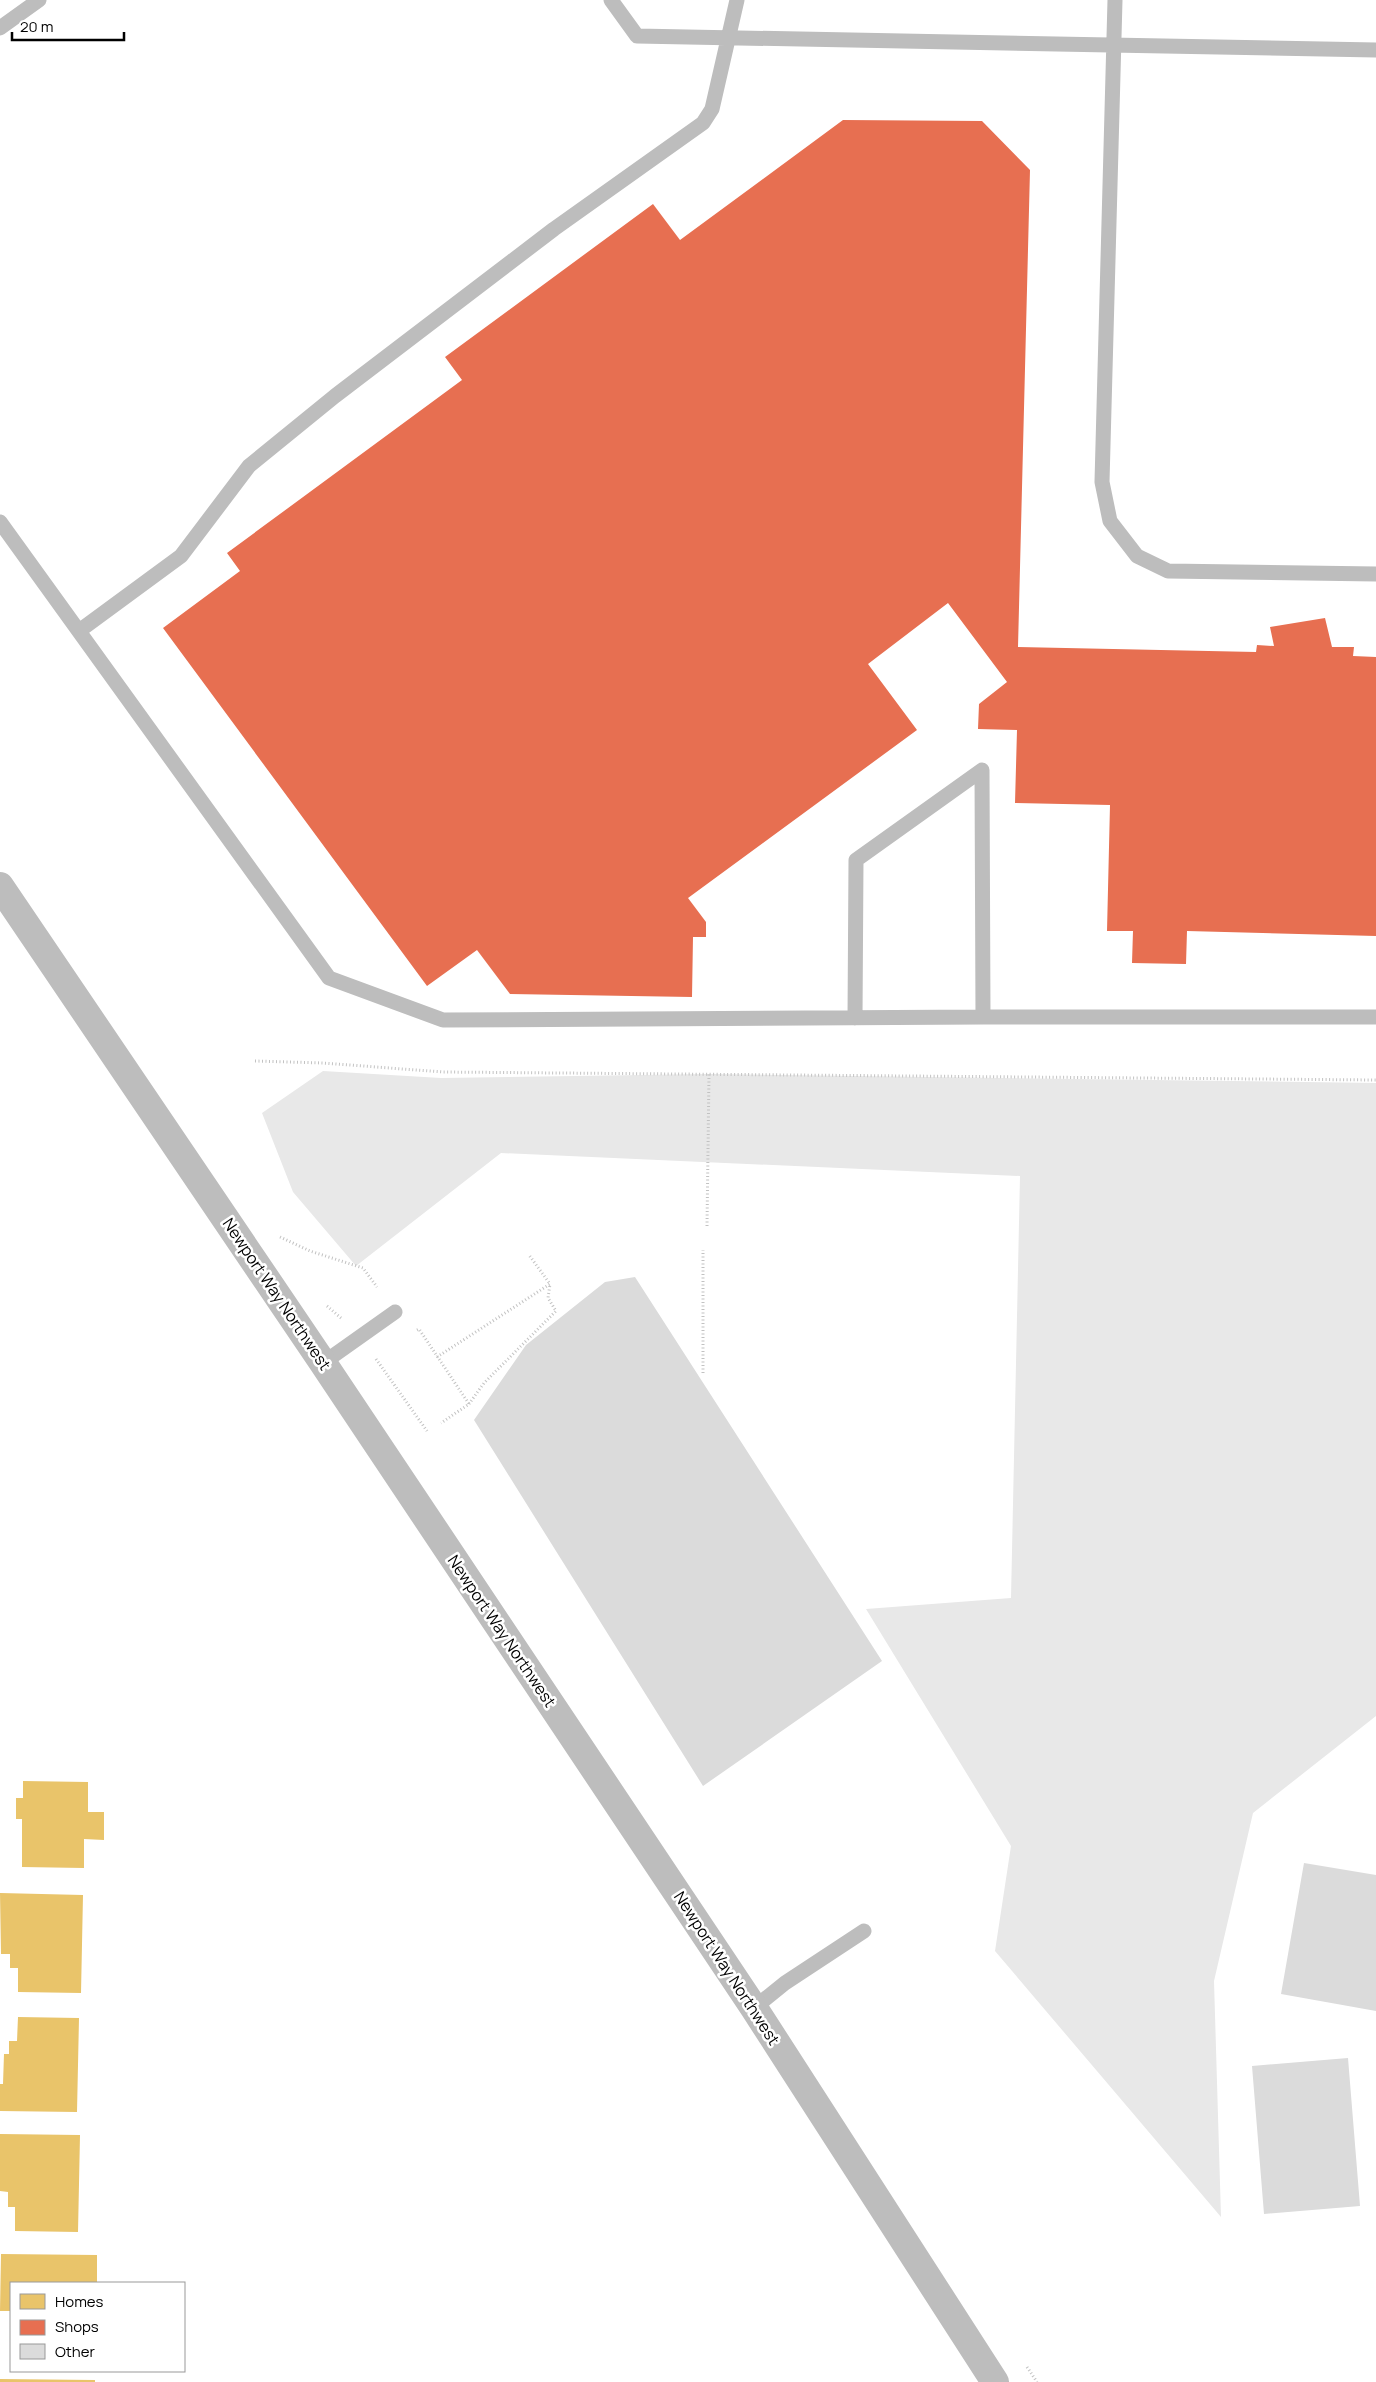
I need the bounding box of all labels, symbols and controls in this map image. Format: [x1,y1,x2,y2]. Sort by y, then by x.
scale bar [12,10,125,42]
text: 20 m [20,16,53,37]
street label: Newport Way Northwest [218,1214,336,1374]
street label: Newport Way Northwest [443,1551,561,1711]
street label: Newport Way Northwest [669,1887,785,2049]
legend [10,2282,185,2372]
text: Homes [55,2291,104,2312]
text: Shops [55,2316,99,2337]
text: Other [55,2341,96,2362]

